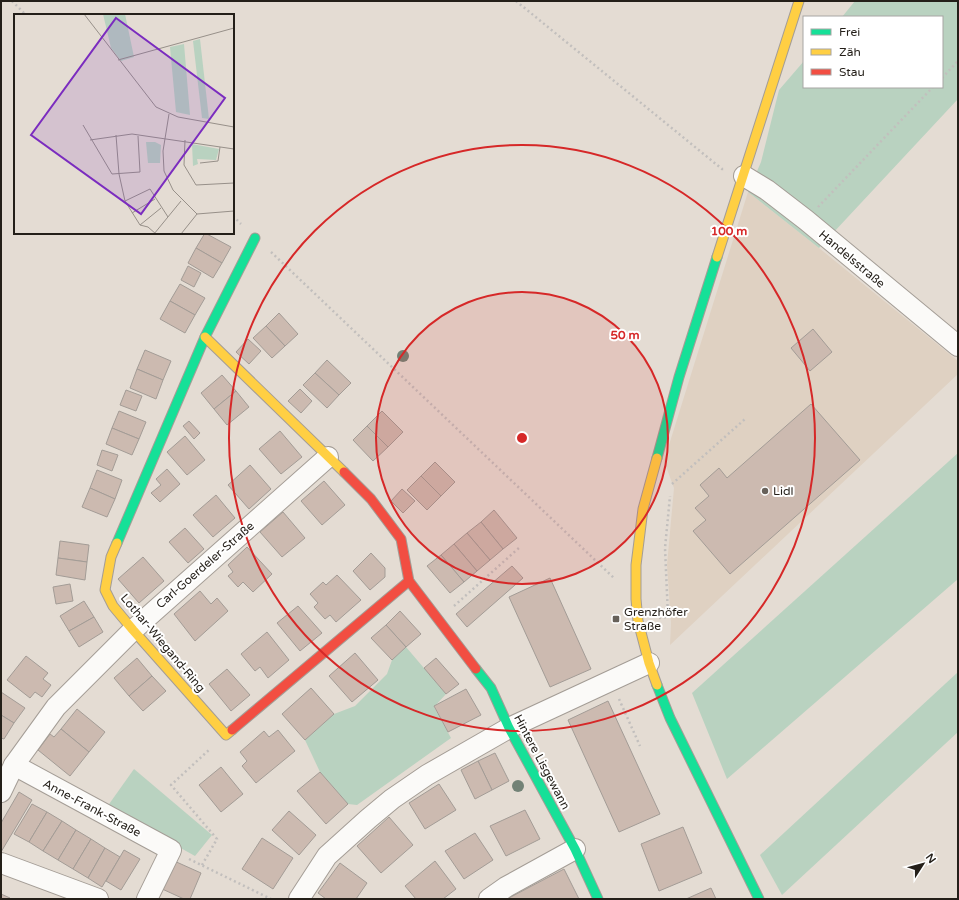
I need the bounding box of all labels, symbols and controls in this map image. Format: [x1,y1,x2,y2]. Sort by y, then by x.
inset map [14,14,234,234]
legend [803,16,943,88]
text: Frei [839,25,860,39]
text: Zäh [839,45,861,59]
text: Stau [839,65,865,79]
text: 100 m [711,224,747,238]
street label: Handelsstraße [816,227,888,291]
text: 50 m [610,328,640,342]
centre of rings [515,431,529,445]
place label: Lidl [773,484,793,498]
marker: Lidl [760,486,770,496]
street label: Carl-Goerdeler-Straße [153,519,257,611]
street label: Lothar-Wiegand-Ring [118,591,208,695]
place label: Grenzhöfer Straße [624,605,688,633]
marker: Grenzhöfer Straße [611,614,621,624]
street label: Hintere Lisgewann [511,712,573,812]
street label: Anne-Frank-Straße [41,776,144,840]
north arrow [903,844,943,884]
text: N [923,851,939,866]

